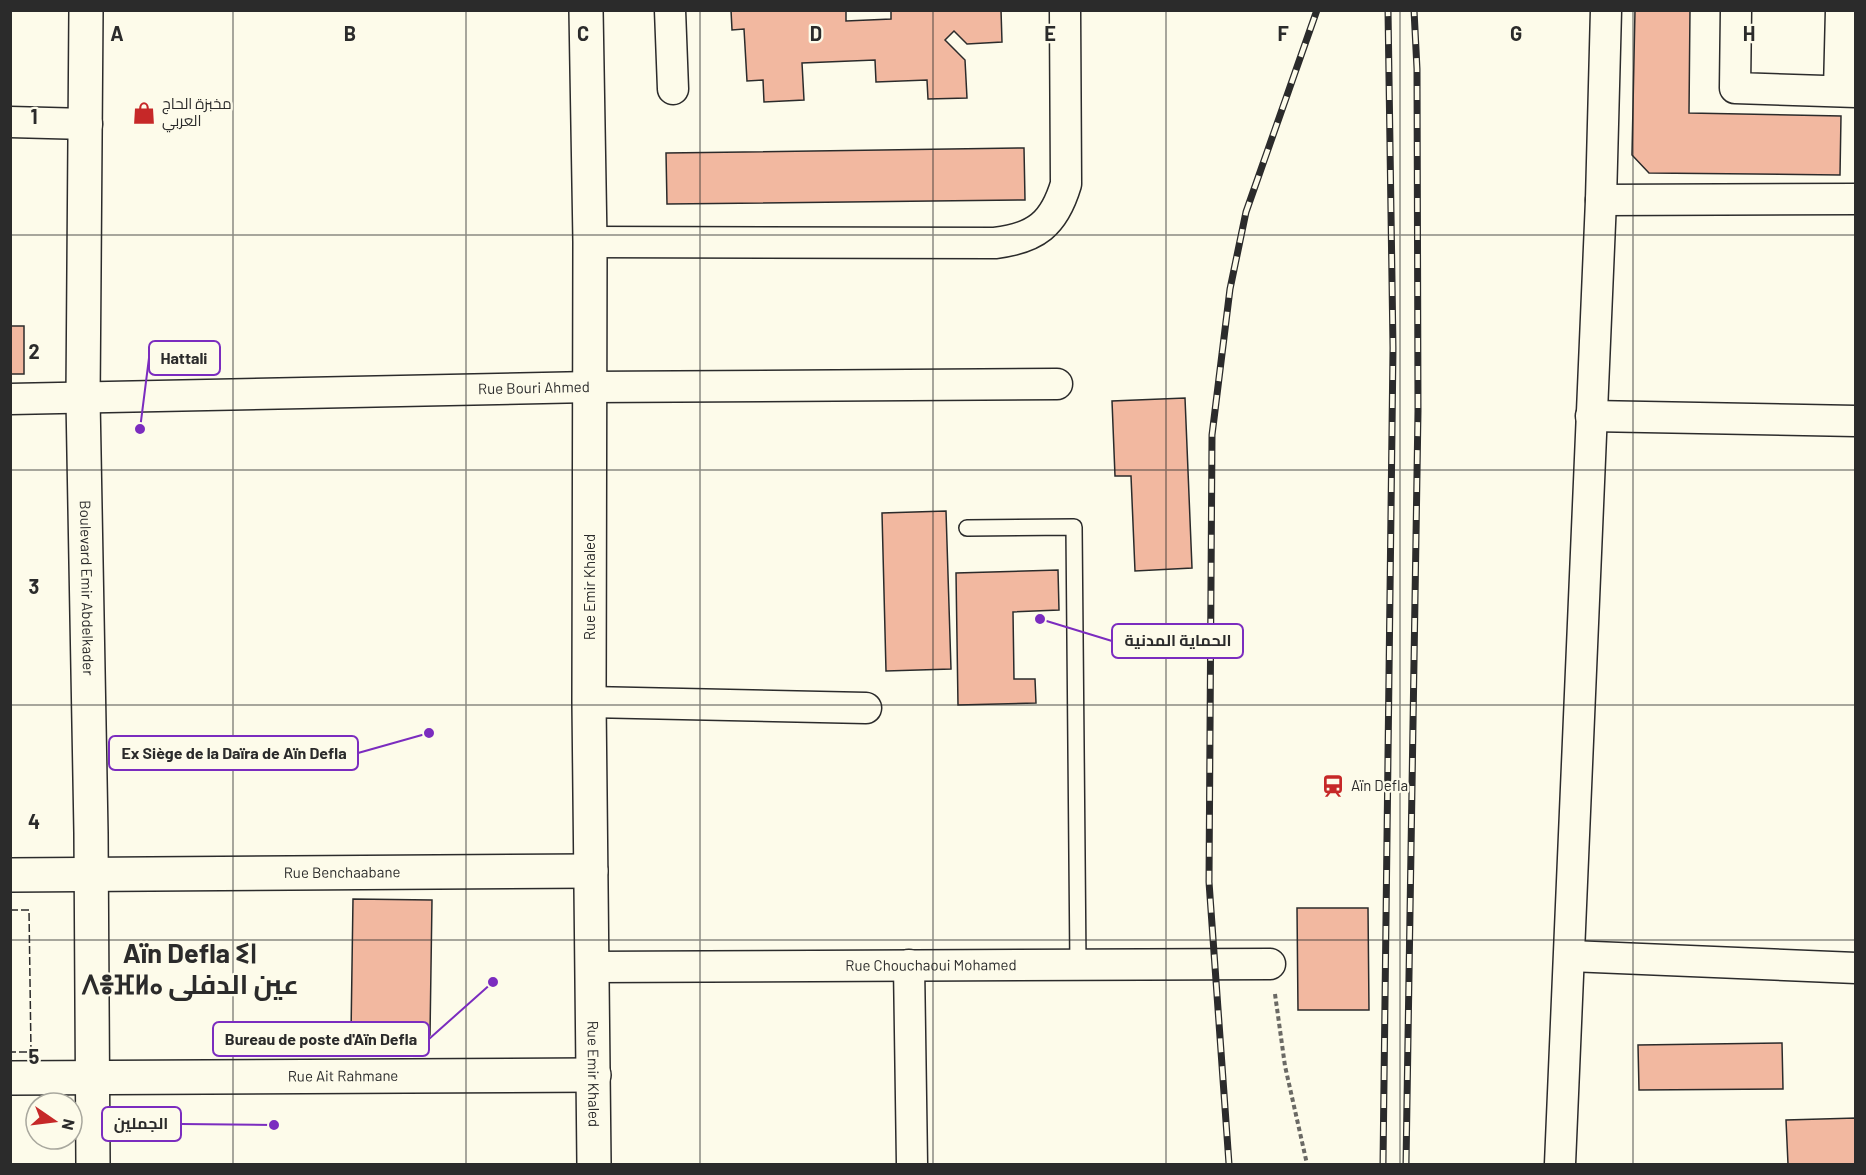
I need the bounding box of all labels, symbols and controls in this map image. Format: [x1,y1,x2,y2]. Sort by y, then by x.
text: A [110,21,124,45]
text: B [344,21,356,45]
text: C [577,21,589,45]
text: D [810,21,822,45]
text: E [1044,21,1056,45]
text: F [1277,21,1289,45]
text: G [1510,21,1522,45]
text: H [1743,21,1755,45]
place label: مخبزة الحاج العربي [162,94,232,133]
shop icon: مخبزة الحاج العربي [131,100,157,126]
text: 1 [30,104,38,128]
text: 2 [28,339,40,363]
callout: Hattali [149,341,220,375]
text: Hattali [161,348,207,367]
street label: Rue Bouri Ahmed [478,377,590,397]
street label: Boulevard Emir Abdelkader [77,500,98,676]
street label: Rue Emir Khaled [580,534,598,640]
text: 3 [29,574,39,598]
callout: الحماية المدنية [1112,624,1243,658]
text: الحماية المدنية [1124,630,1232,649]
callout: Ex Siège de la Daïra de Aïn Defla [109,736,358,770]
text: Ex Siège de la Daïra de Aïn Defla [121,743,347,762]
station icon: Aïn Defla [1320,773,1346,799]
place label: Aïn Defla [1351,776,1408,794]
text: 4 [28,809,40,833]
street label: Rue Benchaabane [284,862,400,881]
district label: Aïn Defla ⵉⵏ ⴷⴻⴼⵍⴰ عين الدفلى [81,936,299,1001]
street label: Rue Chouchaoui Mohamed [845,955,1017,974]
street label: Rue Emir Khaled [584,1021,604,1127]
callout: Bureau de poste d'Aïn Defla [213,1022,429,1056]
text: Bureau de poste d'Aïn Defla [225,1029,417,1048]
text: 5 [29,1044,40,1068]
street label: Rue Ait Rahmane [288,1066,398,1085]
north arrow [24,1091,84,1151]
callout: الجملين [102,1107,181,1141]
text: الجملين [114,1113,168,1133]
text: N [59,1117,80,1132]

